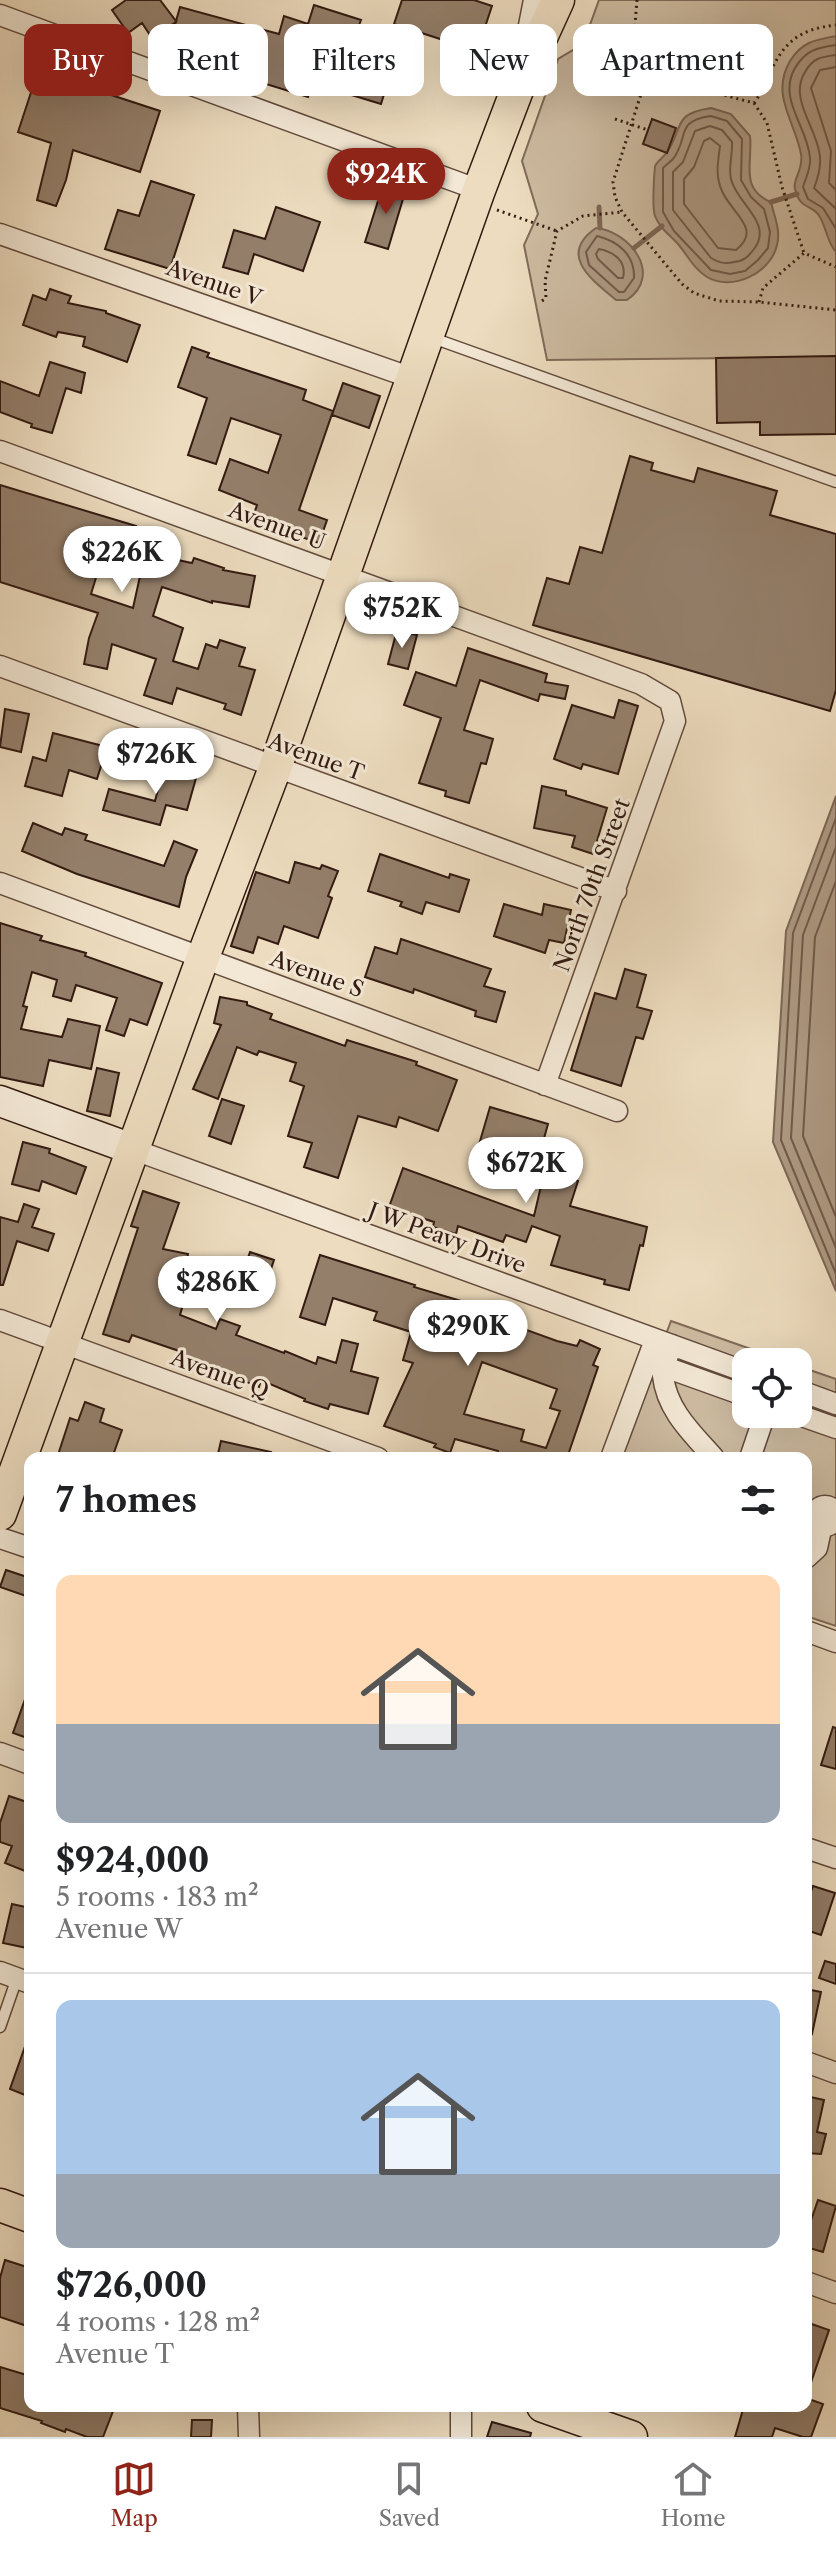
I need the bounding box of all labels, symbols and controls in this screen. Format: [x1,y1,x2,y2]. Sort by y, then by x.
chip: Buy [24,24,132,96]
chip: Rent [148,24,268,96]
chip: Filters [284,24,424,96]
chip: New [440,24,557,96]
chip: Apartment [573,24,773,96]
pin: $924K [330,148,442,216]
text: $924K [345,158,427,190]
street label: Avenue V [162,254,266,312]
street label: Avenue U [224,496,329,556]
pin: $226K [66,526,178,594]
text: $226K [81,536,163,568]
pin: $752K [346,582,458,650]
text: $752K [363,592,441,624]
street label: Avenue T [263,727,368,787]
pin: $726K [100,728,212,796]
text: $726K [116,738,196,770]
street label: North 70th Street [548,795,636,975]
street label: Avenue S [266,944,367,1003]
pin: $672K [470,1137,582,1205]
text: $672K [486,1147,566,1179]
street label: J W Peavy Drive [362,1196,530,1279]
pin: $286K [161,1256,273,1324]
text: $286K [176,1266,258,1298]
pin: $290K [412,1300,524,1368]
text: $290K [427,1310,509,1342]
street label: Avenue Q [166,1343,273,1404]
map controls [732,1348,812,1428]
button: locate [732,1348,812,1428]
icon: filters [736,1478,780,1522]
text: 7 homes [56,1479,197,1521]
icon: home [346,1627,490,1771]
text: $924,000 [56,1839,209,1881]
text: 5 rooms · 183 m² [56,1881,259,1913]
text: Avenue W [56,1913,183,1945]
icon: home [346,2052,490,2196]
text: $726,000 [56,2264,207,2306]
text: 4 rooms · 128 m² [56,2306,260,2338]
text: Avenue T [56,2338,174,2370]
tab: Map [111,2457,158,2532]
tab: Saved [379,2457,440,2532]
tab: Home [661,2457,725,2532]

